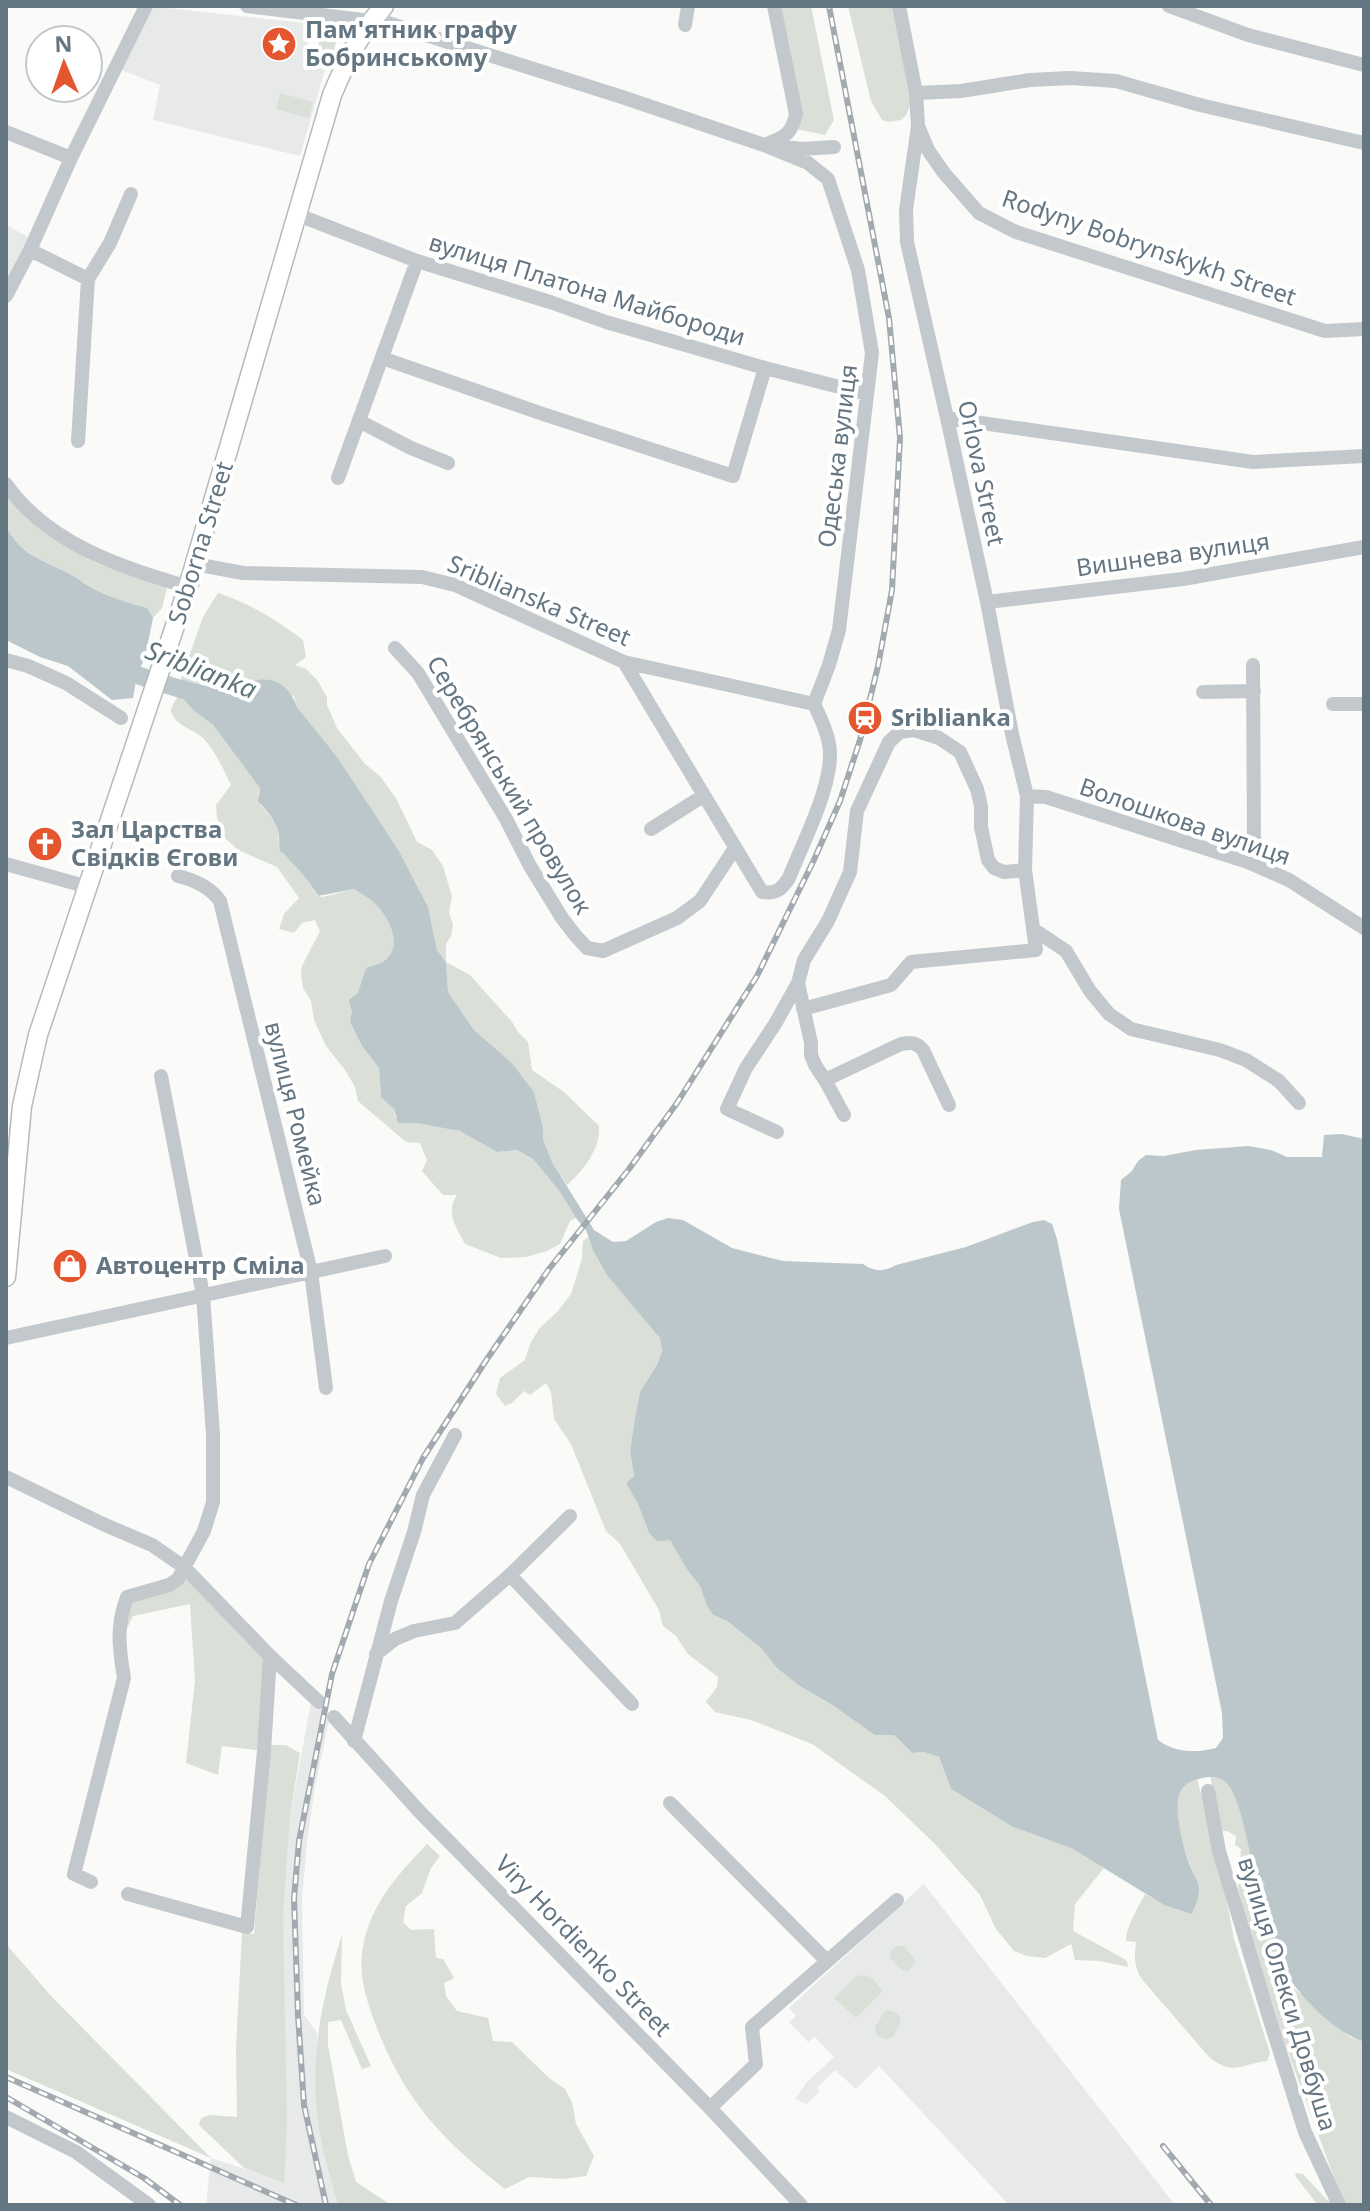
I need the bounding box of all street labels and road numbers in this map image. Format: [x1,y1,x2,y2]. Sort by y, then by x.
street label: Rodyny Bobrynskykh Street [998,181,1301,313]
street label: вулиця Платона Майбороди [425,225,750,352]
street label: Одеська вулиця [809,362,864,549]
street label: Orlova Street [951,397,1014,549]
street label: Soborna Street [159,457,240,628]
street label: Вишнева вулиця [1074,524,1272,583]
street label: Sriblianska Street [443,546,636,653]
street label: Серебрянський провулок [420,649,601,920]
street label: Волошкова вулиця [1076,769,1295,872]
street label: вулиця Ромейка [258,1018,335,1209]
street label: Viry Hordienko Street [489,1847,680,2043]
street label: вулиця Олекси Довбуша [1231,1853,1346,2134]

